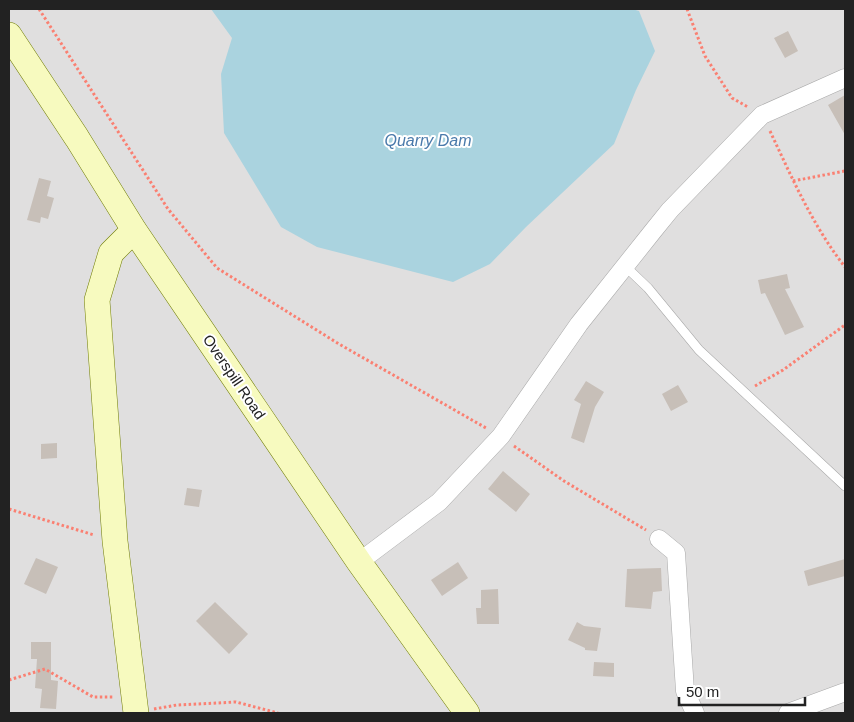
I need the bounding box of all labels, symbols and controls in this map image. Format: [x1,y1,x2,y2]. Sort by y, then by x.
water label: Quarry Dam [384,132,472,149]
street label: Overspill Road [200,331,269,422]
scale bar [679,674,805,706]
text: 50 m [686,683,719,700]

